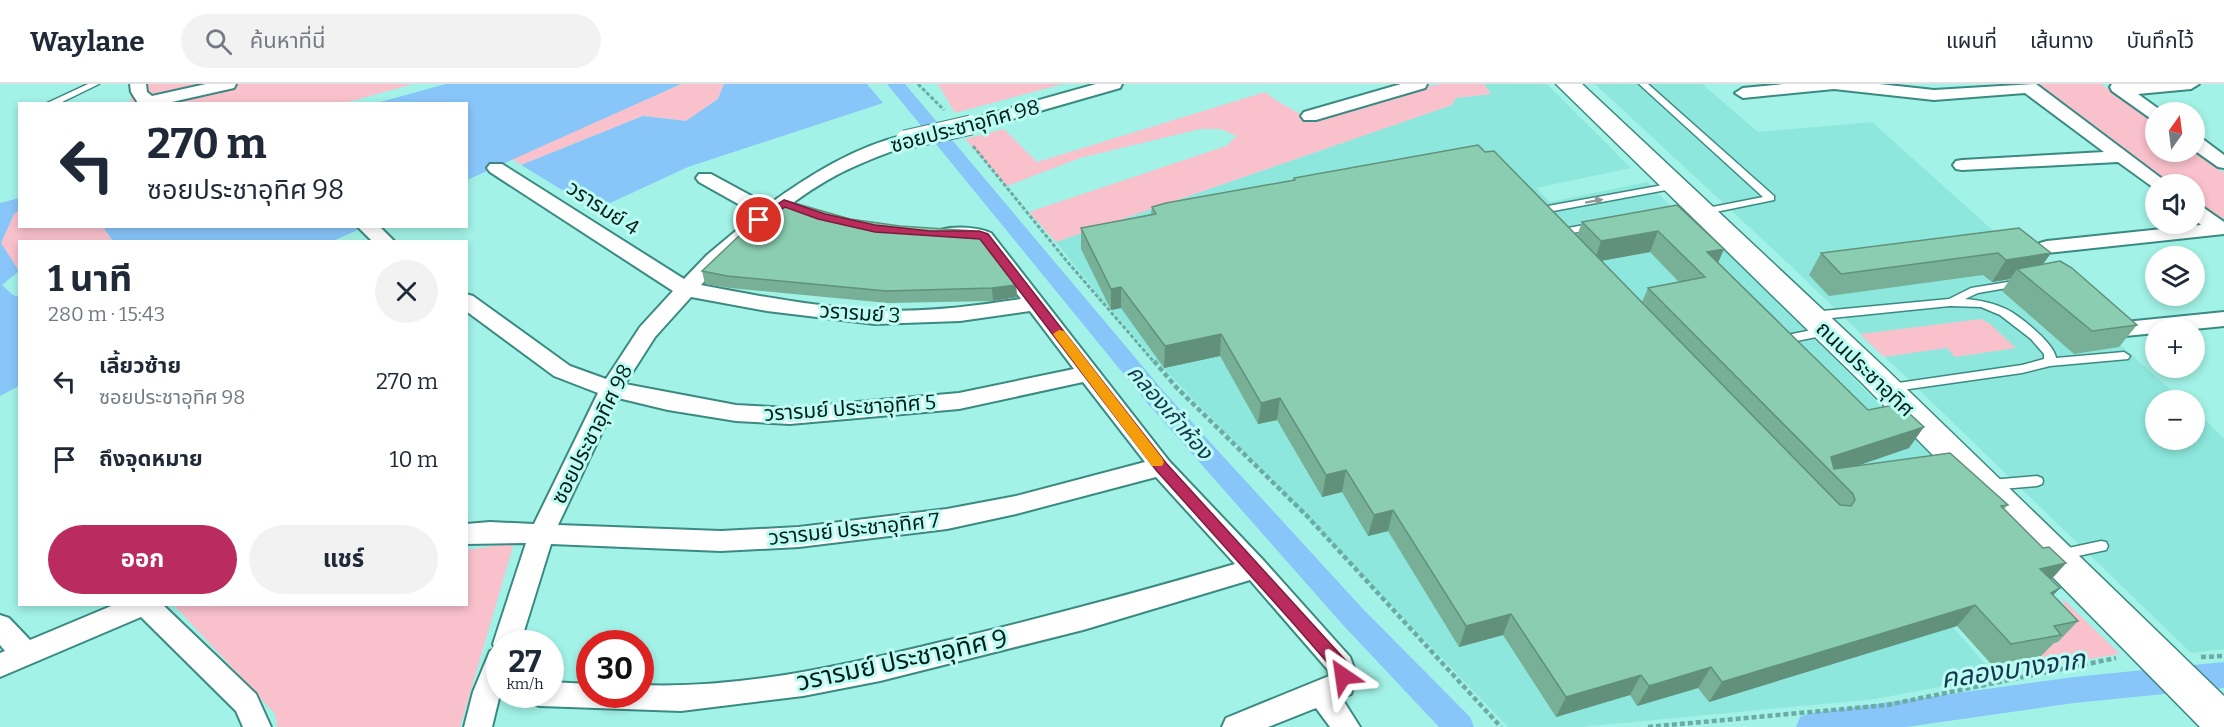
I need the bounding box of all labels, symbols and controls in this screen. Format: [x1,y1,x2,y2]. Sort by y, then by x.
search box [181,14,601,68]
text: Waylane [30,25,145,58]
icon: search [202,25,235,58]
text: ค้นหาที่นี่ [250,27,325,54]
text: แผนที่ [1946,28,1997,54]
text: เส้นทาง [2030,28,2094,54]
text: บันทึกไว้ [2127,28,2194,54]
street label: ซอยประชาอุทิศ 98 [888,94,1042,158]
north arrow [2145,102,2205,162]
map controls [2145,102,2205,450]
text: 270 m [147,119,267,169]
icon: left [48,126,126,204]
text: ซอยประชาอุทิศ 98 [147,174,344,206]
button: sound [2145,174,2205,234]
street label: วรารมย์ 4 [562,175,644,241]
pin [733,194,784,245]
one-way arrow [1584,196,1603,205]
icon: arrive [742,203,775,236]
button: layers [2145,246,2205,306]
text: 1 นาที [48,257,132,301]
button: close [375,260,438,323]
street label: วรารมย์ 3 [819,297,901,329]
text: 280 m · 15:43 [48,302,165,326]
street label: ถนนประชาอุทิศ [1810,316,1920,422]
button: + [2145,318,2205,378]
text: เลี้ยวซ้าย [99,352,181,379]
water label: คลองเก้าห้อง [1122,359,1219,466]
street label: ซอยประชาอุทิศ 98 [546,360,638,508]
icon: left [48,365,81,398]
text: 270 m [376,368,438,395]
text: ซอยประชาอุทิศ 98 [99,385,245,409]
street label: วรารมย์ ประชาอุทิศ 5 [763,389,937,427]
button: − [2145,390,2205,450]
icon: arrive [48,443,81,476]
text: ถึงจุดหมาย [99,445,203,472]
text: 10 m [390,446,438,473]
street label: วรารมย์ ประชาอุทิศ 7 [767,507,941,551]
button: ออก [48,525,237,594]
button: แชร์ [249,525,438,594]
street label: วรารมย์ ประชาอุทิศ 9 [794,622,1010,698]
speed limit sign: 30 [576,630,654,708]
water label: คลองบางจาก [1939,643,2088,695]
text: 27 [509,644,541,680]
position arrow [1311,644,1375,708]
text: km/h [506,675,544,693]

